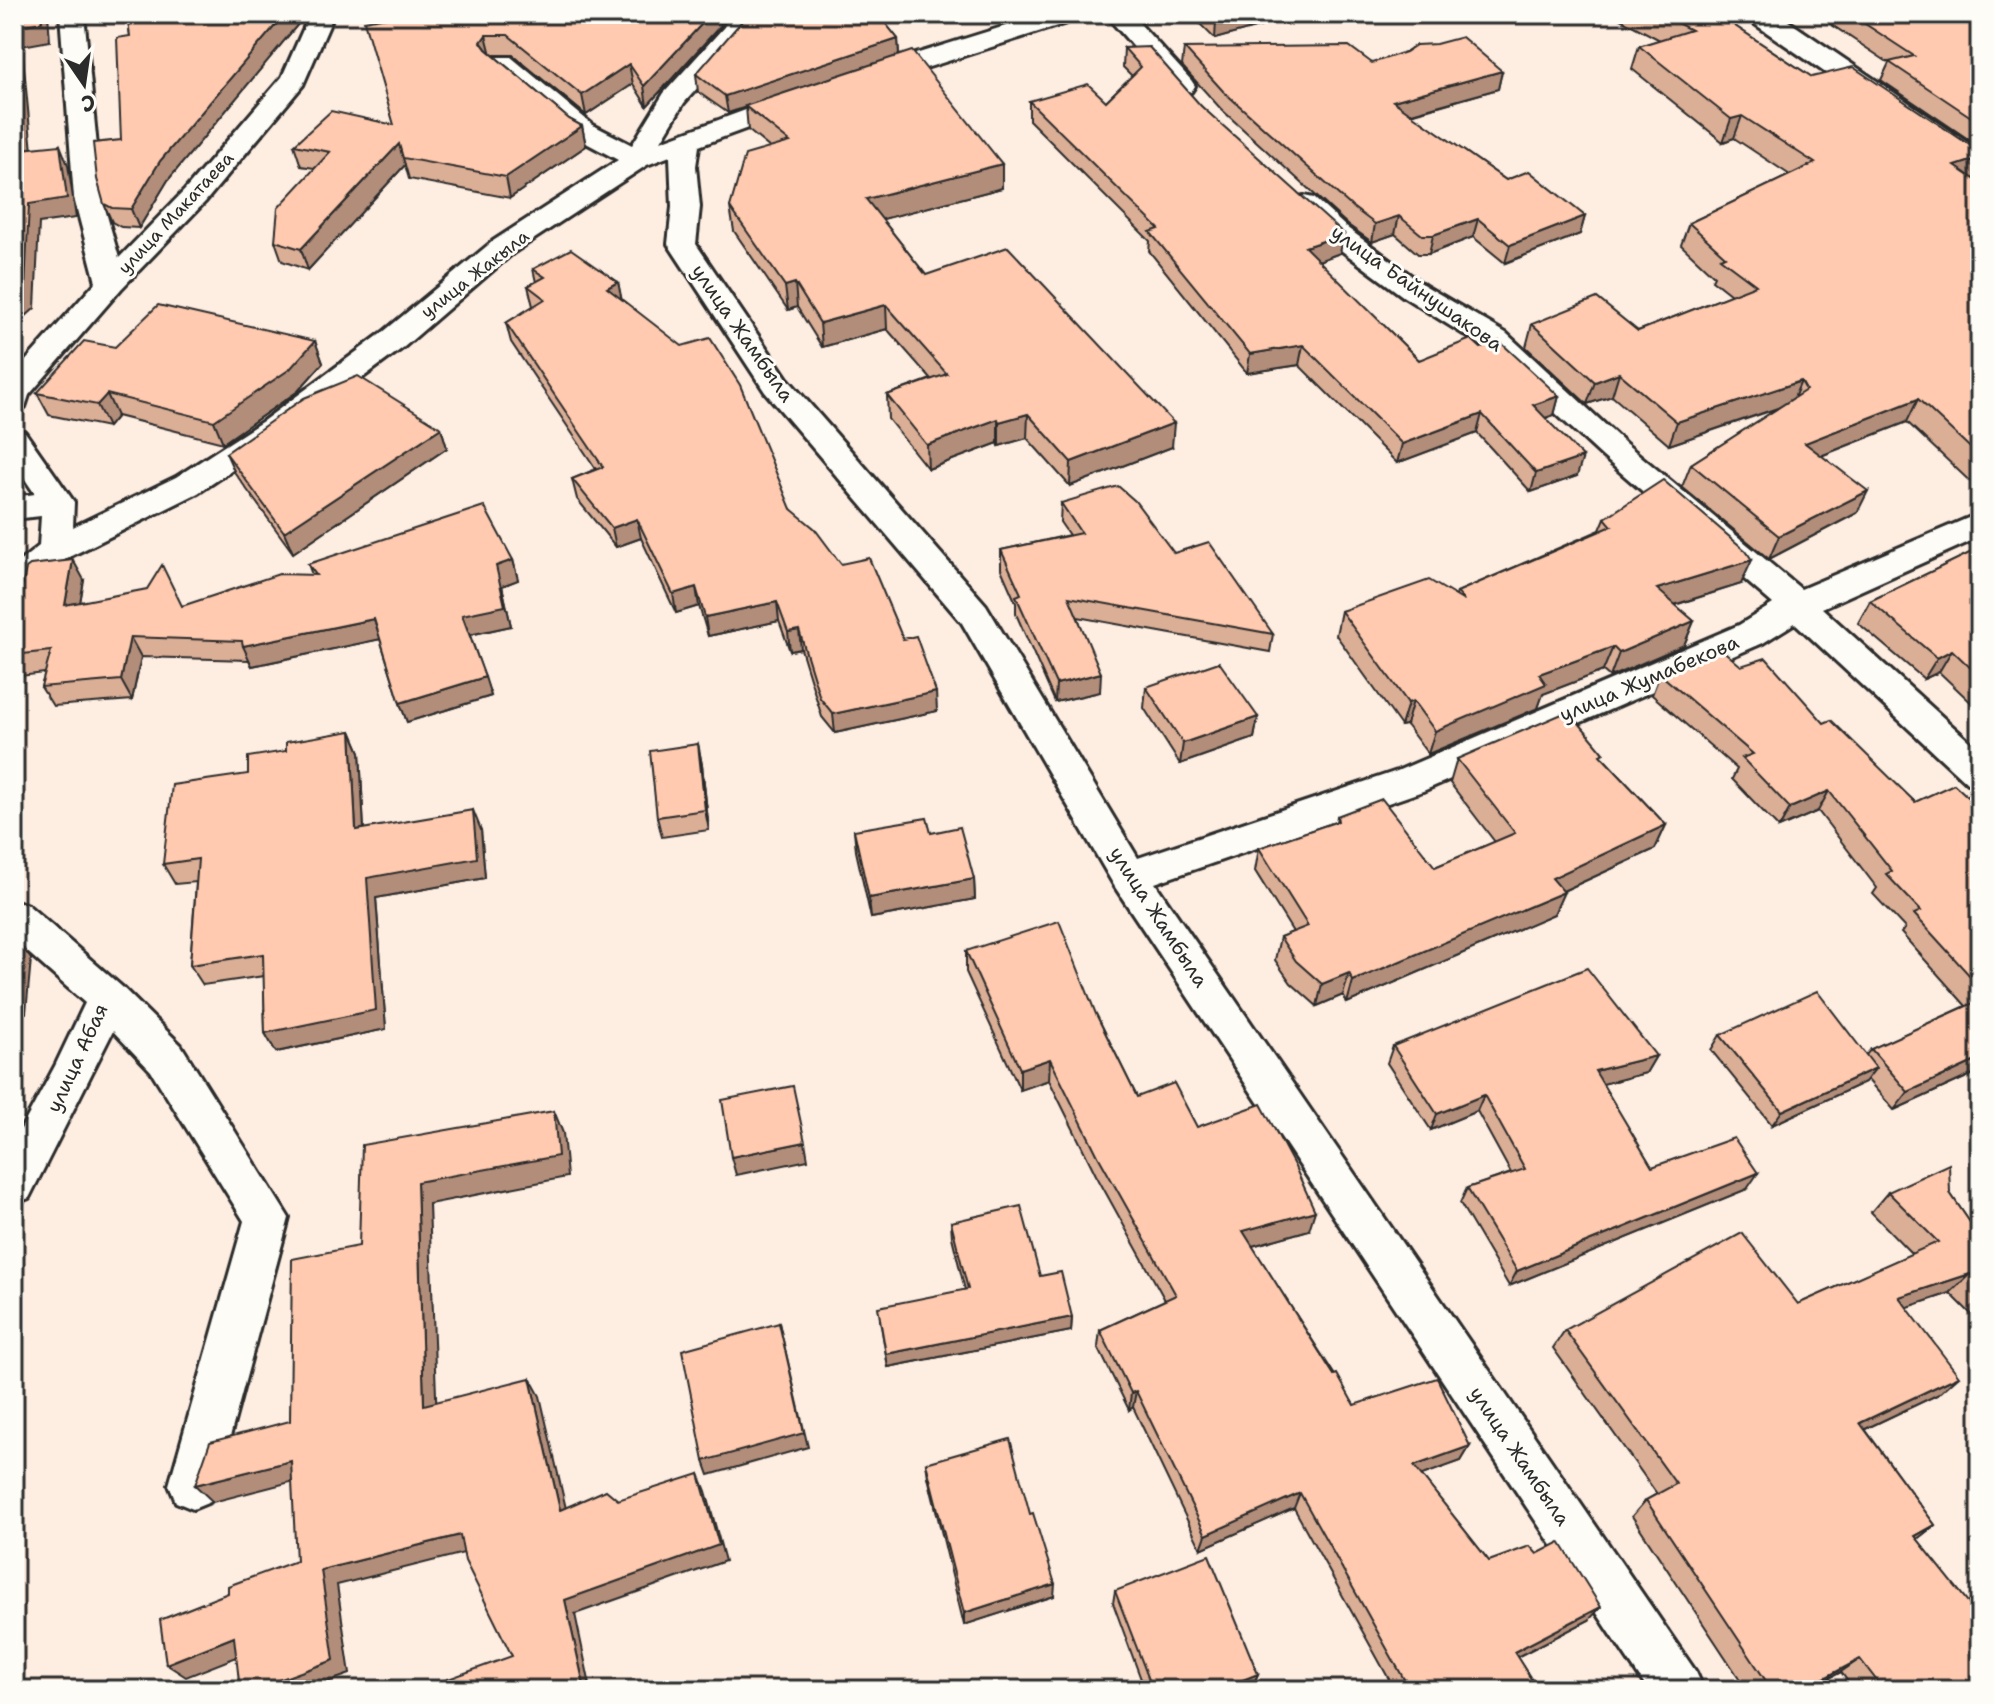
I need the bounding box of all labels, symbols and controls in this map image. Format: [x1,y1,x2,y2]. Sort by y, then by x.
north arrow [44,44,124,124]
text: С [79,87,98,119]
street label: улица Макатаева [113,147,239,279]
street label: улица Байнушакова [1326,219,1509,358]
street label: улица Жакыла [416,224,534,324]
street label: улица Жамбыла [686,259,801,408]
street label: улица Жумабекова [1556,628,1743,727]
street label: улица Жамбыла [1104,842,1214,993]
street label: улица Абая [40,999,114,1117]
street label: улица Жамбыла [1464,1381,1577,1531]

